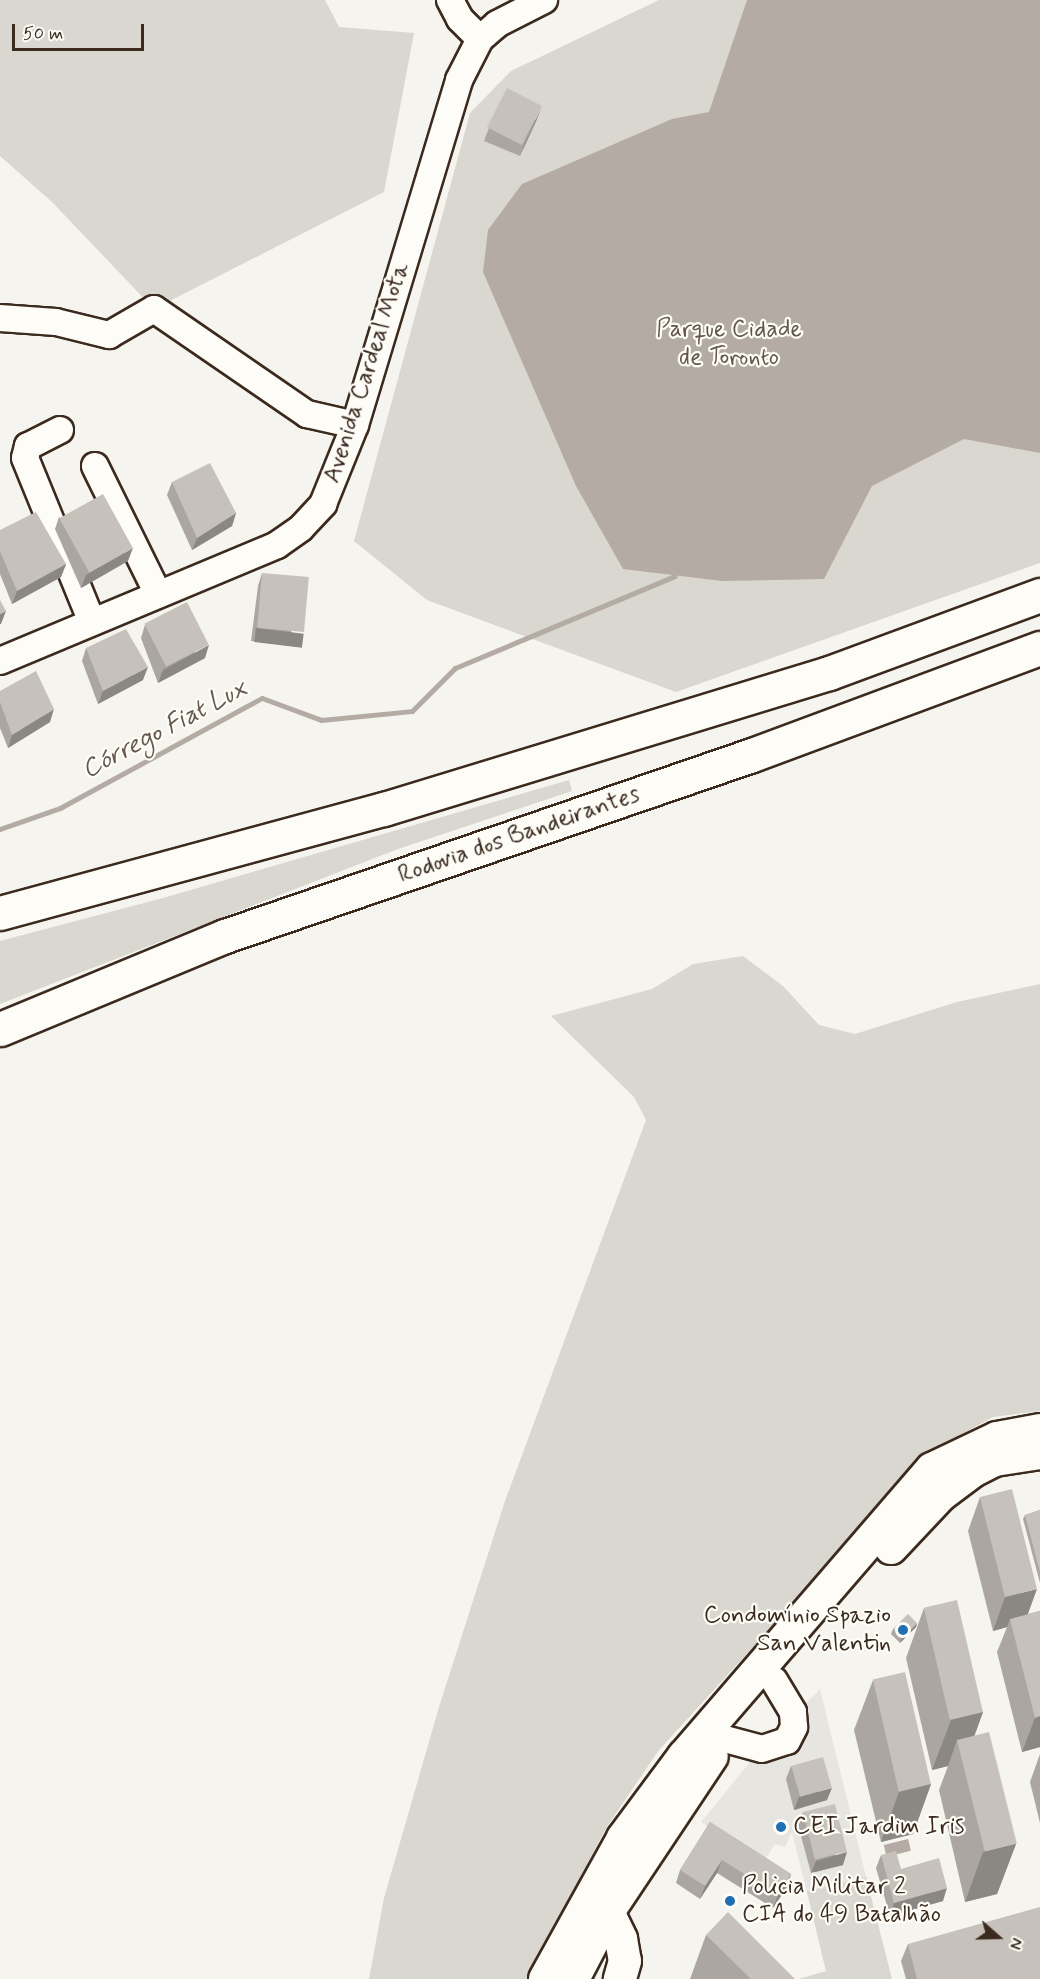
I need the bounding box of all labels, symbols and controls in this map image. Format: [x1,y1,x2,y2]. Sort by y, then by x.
scale bar [15,12,147,50]
text: 50 m [23,22,63,46]
street label: Avenida Cardeal Mota [318,261,416,485]
park label: Parque Cidade de Toronto [656,316,802,372]
water label: Córrego Fiat Lux [78,674,252,786]
street label: Rodovia dos Bandeirantes [393,780,645,890]
place label: Condomínio Spazio San Valentin [705,1602,891,1658]
marker: Condomínio Spazio San Valentin [896,1623,910,1637]
place label: CEI Jardim Iris [793,1813,962,1841]
marker: CEI Jardim Iris [774,1820,788,1834]
place label: Policia Militar 2 CIA do 49 Batalhão [742,1873,942,1929]
marker: Policia Militar 2 CIA do 49 Batalhão [723,1894,737,1908]
north arrow [968,1907,1028,1967]
text: N [1004,1935,1027,1952]

